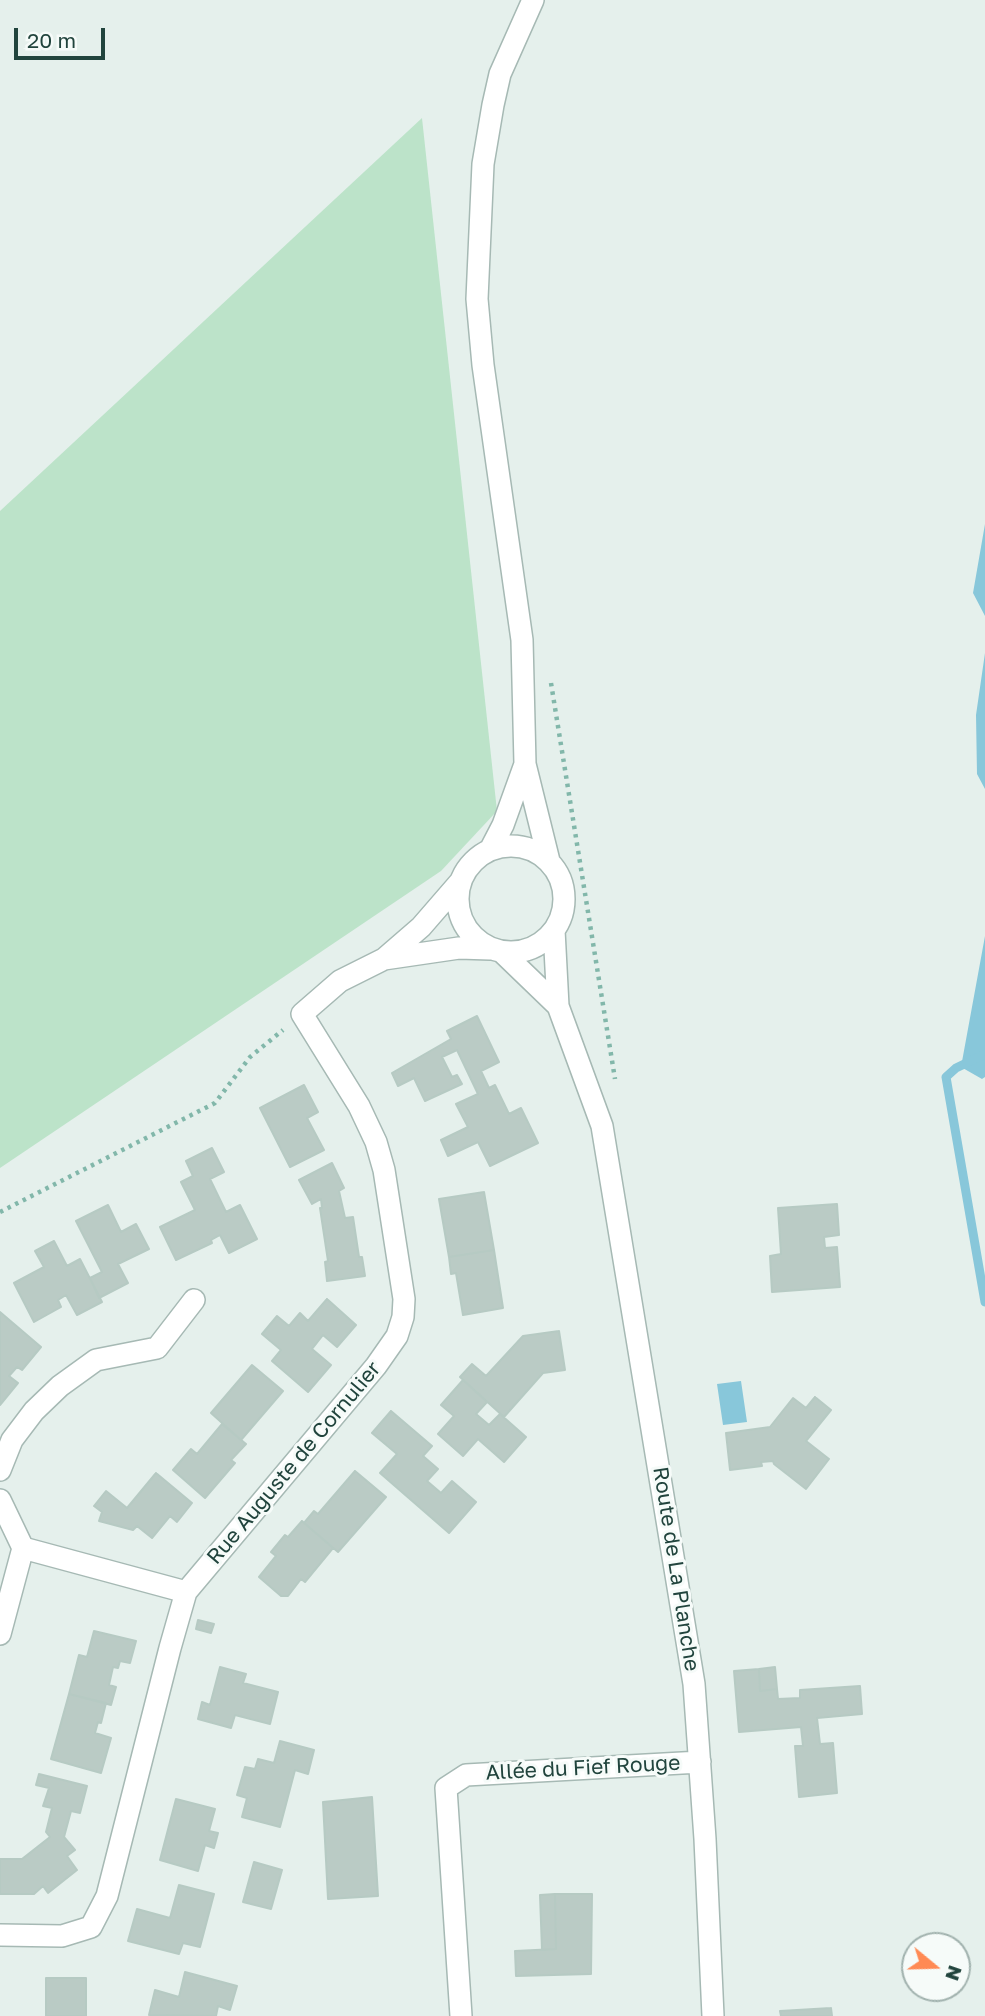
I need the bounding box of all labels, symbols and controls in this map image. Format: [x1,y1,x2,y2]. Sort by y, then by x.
scale bar [18,14,108,58]
text: 20 m [27,27,76,53]
street label: Rue Auguste de Cornulier [202,1357,386,1569]
street label: Route de La Planche [647,1465,705,1673]
street label: Allée du Fief Rouge [485,1750,681,1786]
north arrow [901,1932,971,2002]
text: N [941,1963,968,1984]

